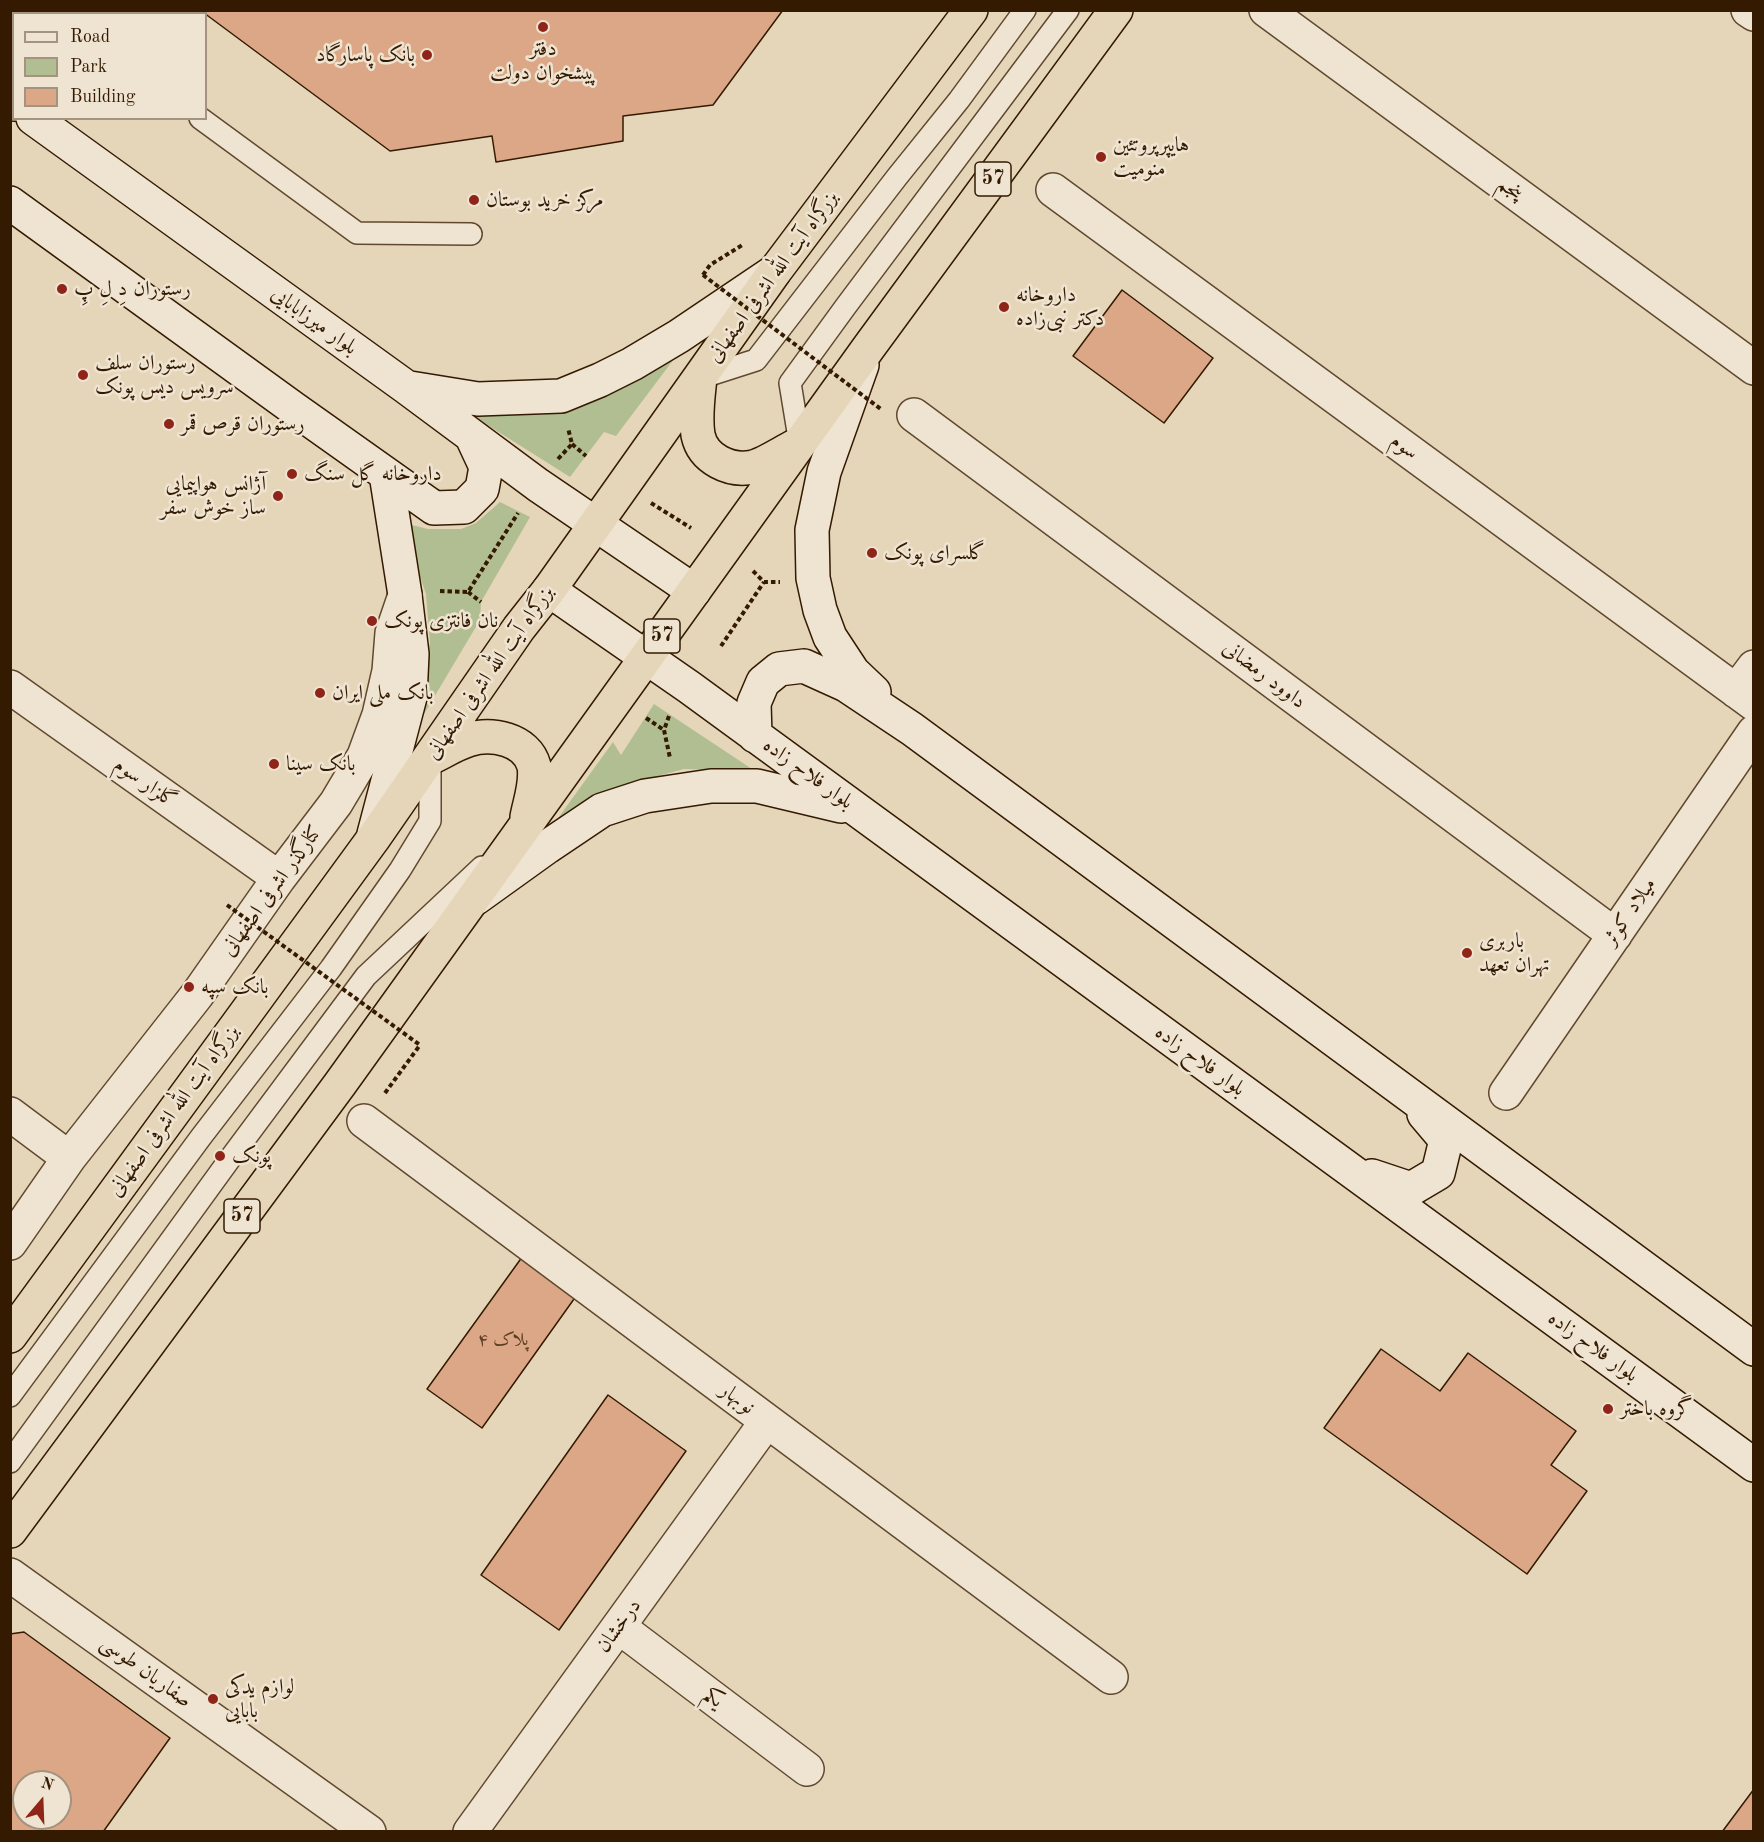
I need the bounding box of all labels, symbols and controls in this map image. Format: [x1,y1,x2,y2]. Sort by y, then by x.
legend [12,12,207,120]
marker: دفتر پیشخوان دولت [536,20,550,34]
text: Road [70,28,110,46]
place label: دفتر پیشخوان دولت [490,36,596,86]
place label: بانک پاسارگاد [316,42,415,68]
marker: بانک پاسارگاد [420,48,434,62]
text: Park [70,58,107,76]
text: Building [70,88,135,106]
place label: هایپرپروتئین منومیت [1113,132,1189,182]
marker: هایپرپروتئین منومیت [1094,150,1108,164]
road number: 57 [975,162,1011,196]
street label: پنجم [1492,171,1528,207]
street label: بزرگراه آیت الله اشرفی اصفهانی [702,186,844,368]
place label: مرکز خرید بوستان [486,187,603,213]
marker: مرکز خرید بوستان [467,193,481,207]
place label: رستوران دِ لِ پِ [74,276,191,302]
street label: بلوار میرزابابایی [266,281,362,361]
marker: رستوران دِ لِ پِ [55,282,69,296]
place label: داروخانه دکتر نبی‌زاده [1016,282,1104,332]
marker: داروخانه دکتر نبی‌زاده [997,300,1011,314]
place label: رستوران سلف سرویس دیس پونک [95,350,234,400]
marker: رستوران سلف سرویس دیس پونک [76,368,90,382]
place label: رستوران قرص قمر [181,411,305,437]
marker: رستوران قرص قمر [162,417,176,431]
street label: سوم [1385,428,1423,466]
place label: داروخانه گل سنگ [304,461,442,487]
marker: داروخانه گل سنگ [285,467,299,481]
place label: آژانس هواپیمایی ساز خوش سفر [160,471,266,521]
marker: آژانس هواپیمایی ساز خوش سفر [271,489,285,503]
place label: گلسرای پونک [884,540,985,566]
marker: گلسرای پونک [865,546,879,560]
street label: بزرگراه آیت الله اشرفی اصفهانی [420,581,560,765]
place label: نان فانتزی پونک [384,608,498,634]
marker: نان فانتزی پونک [365,614,379,628]
road number: 57 [644,619,680,653]
street label: داوود رمضانی [1217,635,1311,715]
place label: بانک ملی ایران [332,680,434,706]
marker: بانک ملی ایران [313,686,327,700]
street label: بلوار فلاح زاده [758,733,858,815]
place label: بانک سینا [286,751,355,777]
street label: گلزار سوم [109,752,181,814]
marker: بانک سینا [267,757,281,771]
street label: کنارگذر اشرفی اصفهانی [216,821,328,961]
street label: میلاد کوثر [1598,873,1662,951]
place label: باربری تهران تعهد [1479,928,1550,978]
marker: باربری تهران تعهد [1460,946,1474,960]
place label: بانک سپه [201,974,268,1000]
marker: بانک سپه [182,980,196,994]
street label: بزرگراه آیت الله اشرفی اصفهانی [103,1020,245,1202]
street label: بلوار فلاح زاده [1150,1020,1250,1102]
place label: پونک [232,1143,271,1169]
marker: پونک [213,1149,227,1163]
road number: 57 [224,1199,260,1233]
street label: بلوار فلاح زاده [1543,1306,1643,1388]
house number: پلاک ۴ [478,1329,528,1351]
street label: نوبهار [715,1378,759,1420]
place label: گروه باختر [1620,1396,1693,1422]
marker: گروه باختر [1601,1402,1615,1416]
street label: درخشان [591,1594,647,1658]
street label: صفاریان طوسی [95,1630,197,1714]
place label: لوازم یدکی بابایی [225,1674,294,1724]
street label: یکم [698,1682,728,1714]
marker: لوازم یدکی بابایی [206,1692,220,1706]
north arrow [12,1770,72,1830]
text: N [39,1775,56,1794]

